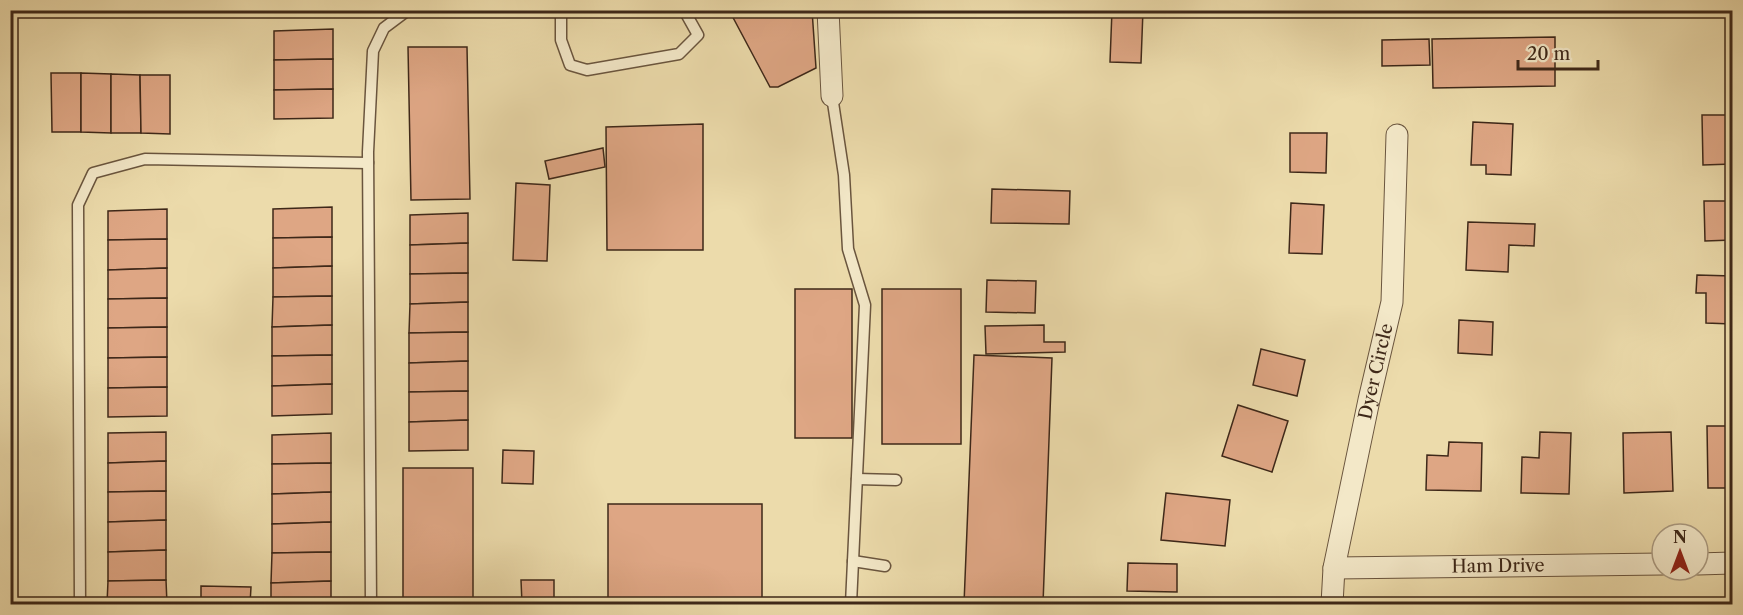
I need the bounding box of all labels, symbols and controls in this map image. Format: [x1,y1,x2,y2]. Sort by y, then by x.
scale bar [1518,33,1598,71]
text: 20 m [1527,43,1571,65]
street label: Dyer Circle [1354,321,1398,421]
north arrow [1650,522,1710,582]
text: N [1673,527,1687,547]
street label: Ham Drive [1451,554,1545,578]

